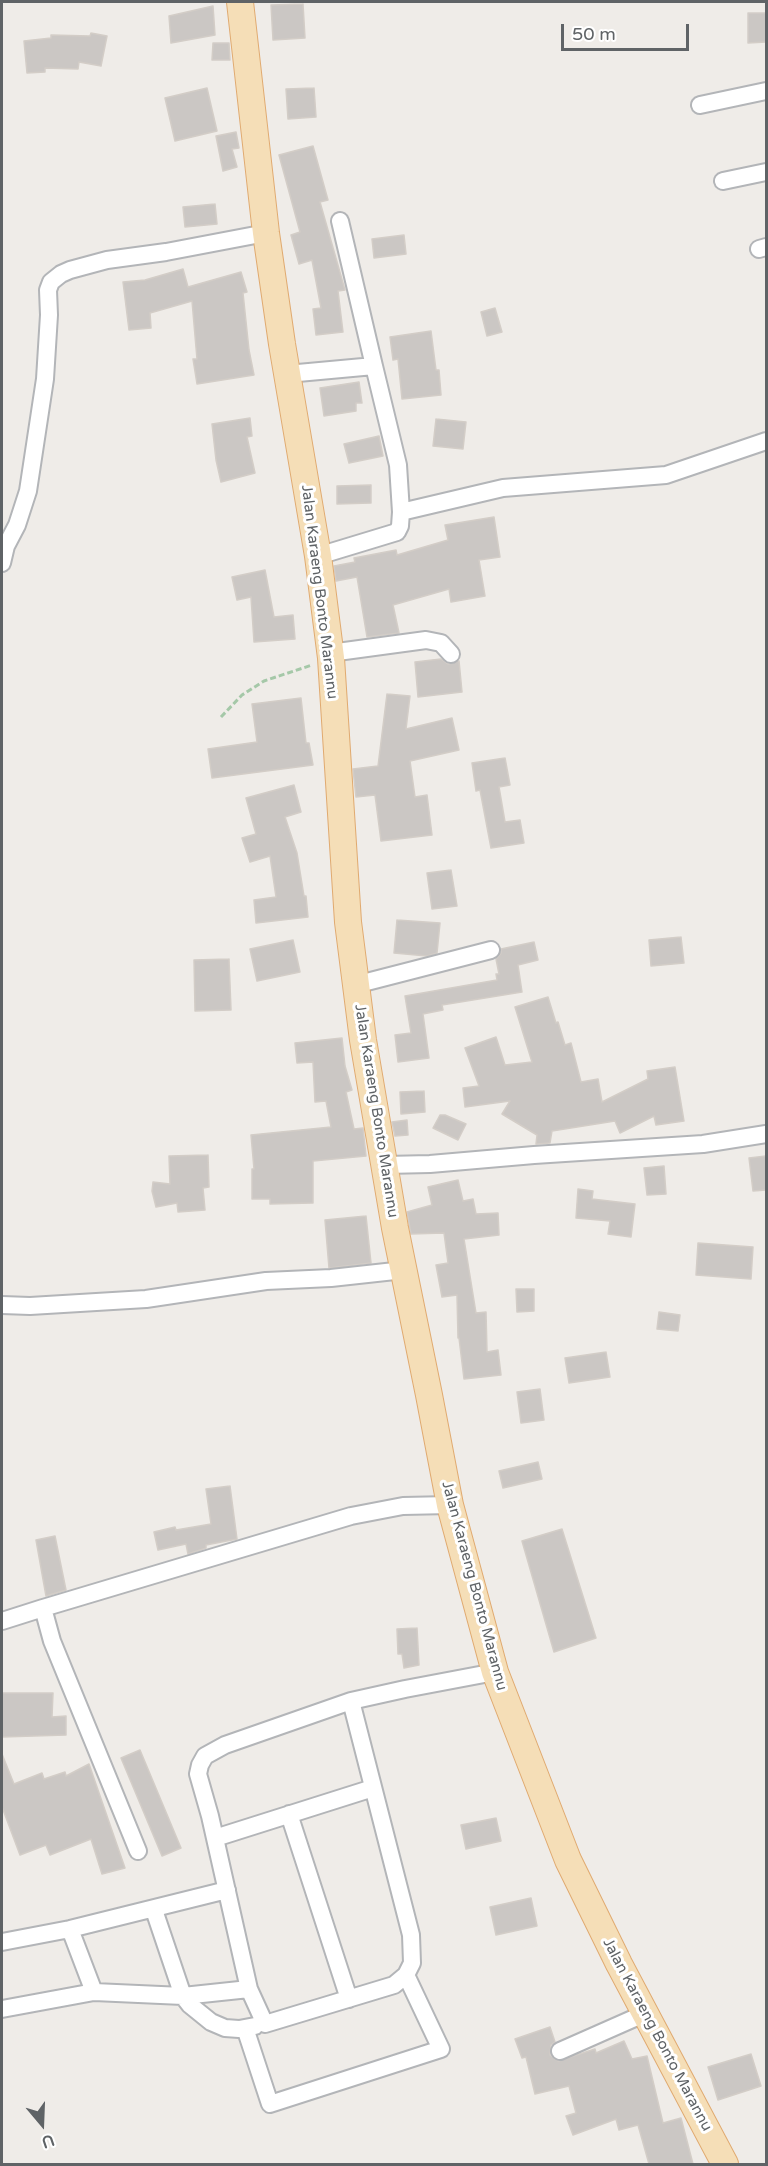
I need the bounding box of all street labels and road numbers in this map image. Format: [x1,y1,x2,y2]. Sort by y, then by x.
street label: Jalan Karaeng Bonto Marannu [297,484,341,700]
street label: Jalan Karaeng Bonto Marannu [350,1003,402,1219]
street label: Jalan Karaeng Bonto Marannu [437,1479,511,1693]
street label: Jalan Karaeng Bonto Marannu [598,1936,716,2134]

